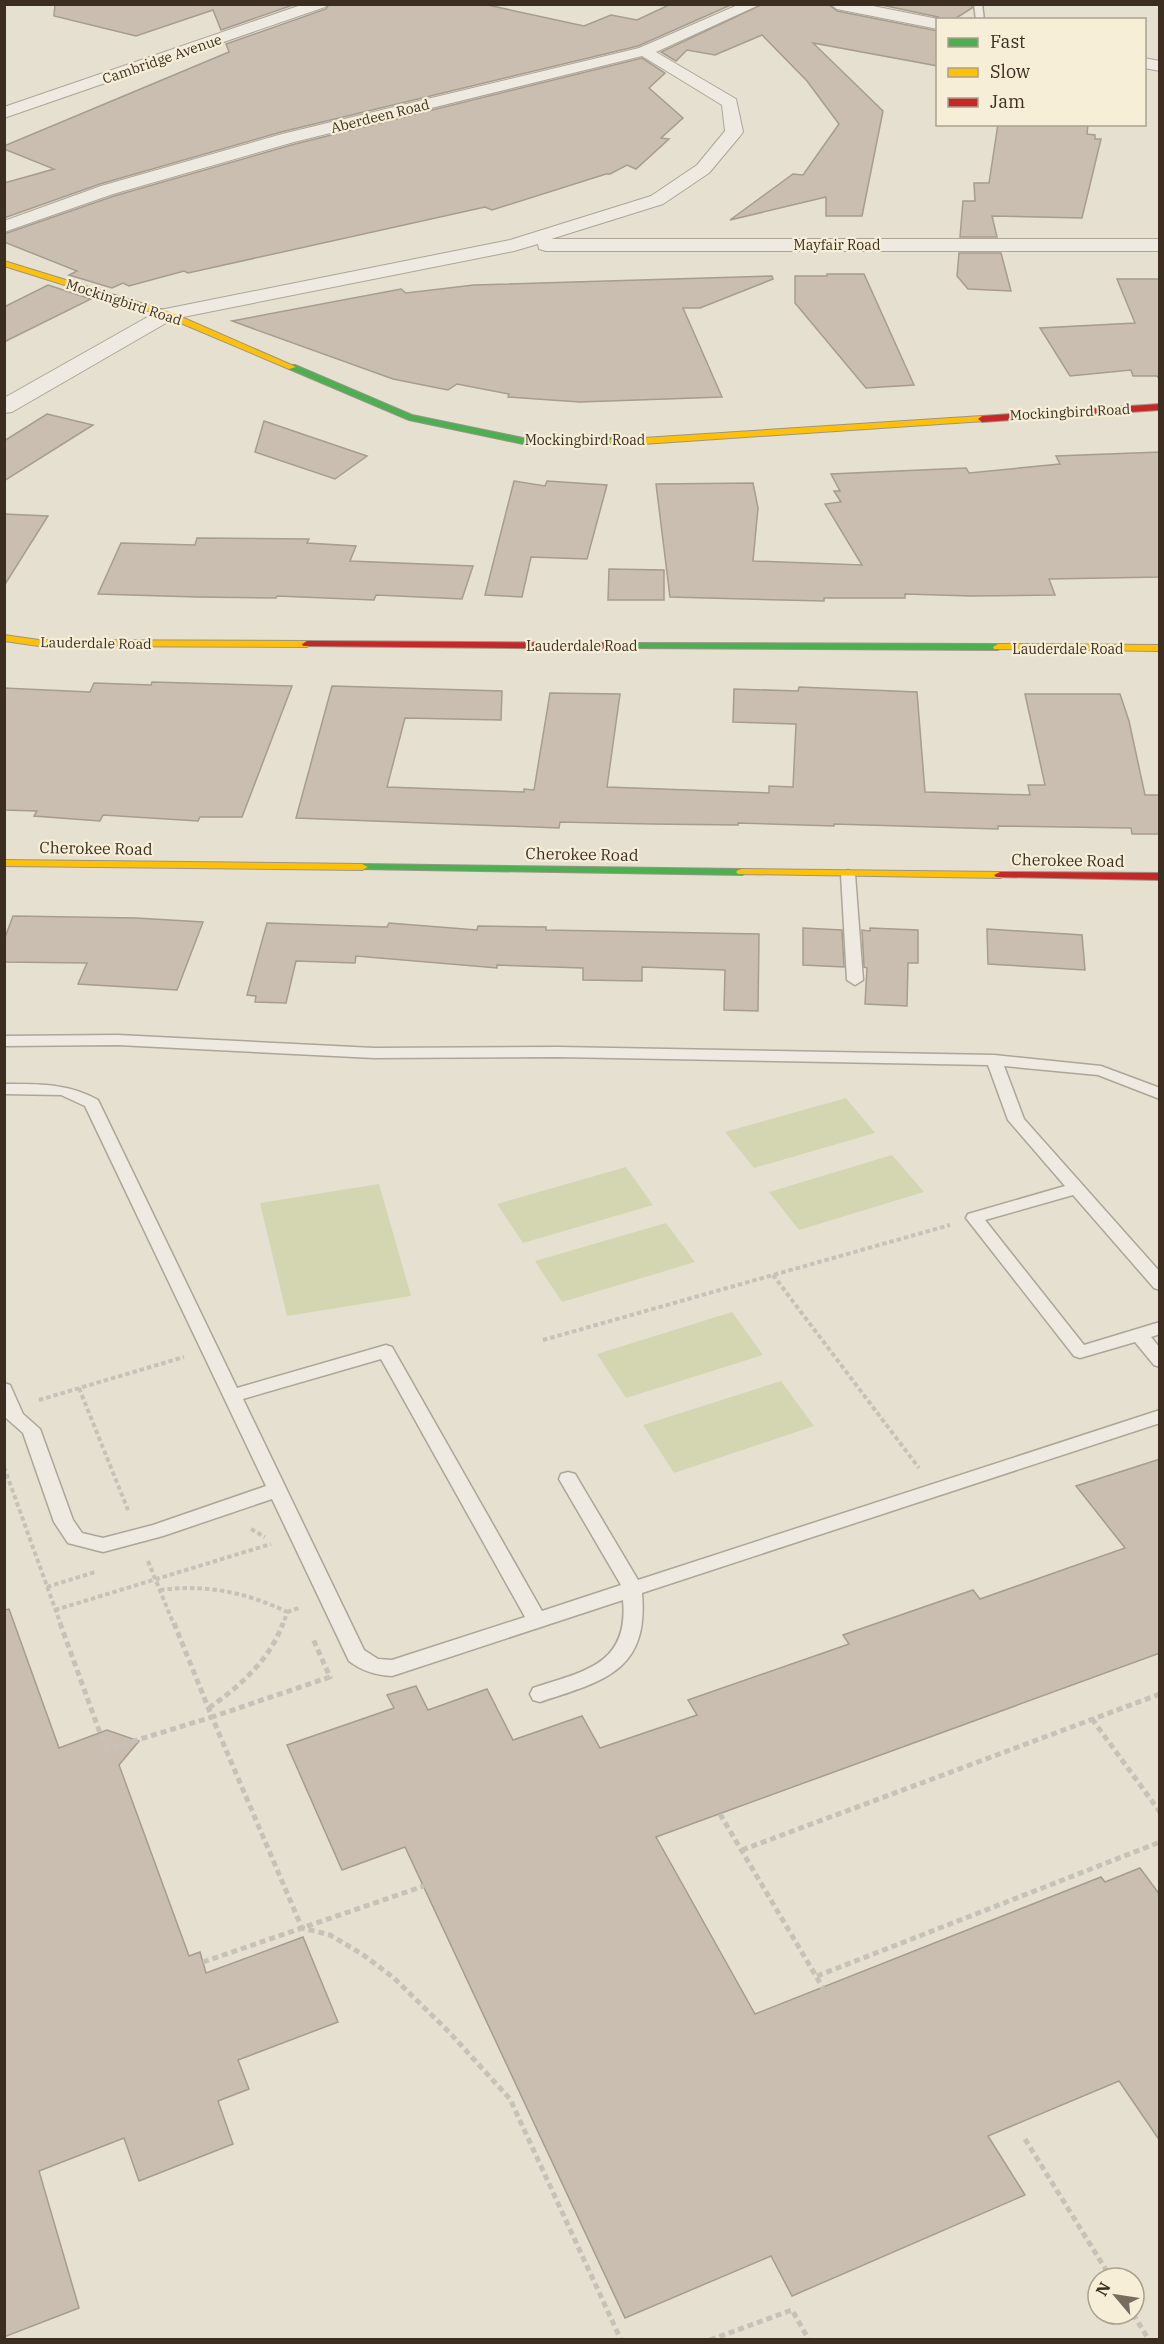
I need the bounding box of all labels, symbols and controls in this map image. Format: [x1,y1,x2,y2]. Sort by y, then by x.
legend [936,18,1146,126]
street label: Cambridge Avenue [100,30,224,88]
text: Fast [990,30,1025,53]
text: Slow [990,60,1030,83]
text: Jam [990,90,1025,113]
street label: Aberdeen Road [329,95,432,137]
street label: Mayfair Road [794,236,881,254]
street label: Mockingbird Road [64,275,185,329]
street label: Mockingbird Road [1009,400,1131,424]
street label: Mockingbird Road [525,431,646,449]
street label: Lauderdale Road [40,633,152,653]
street label: Lauderdale Road [526,637,638,655]
street label: Lauderdale Road [1012,640,1124,658]
street label: Cherokee Road [39,837,153,859]
street label: Cherokee Road [525,843,639,865]
street label: Cherokee Road [1011,849,1125,871]
north arrow [1086,2266,1146,2326]
text: N [1091,2278,1115,2299]

